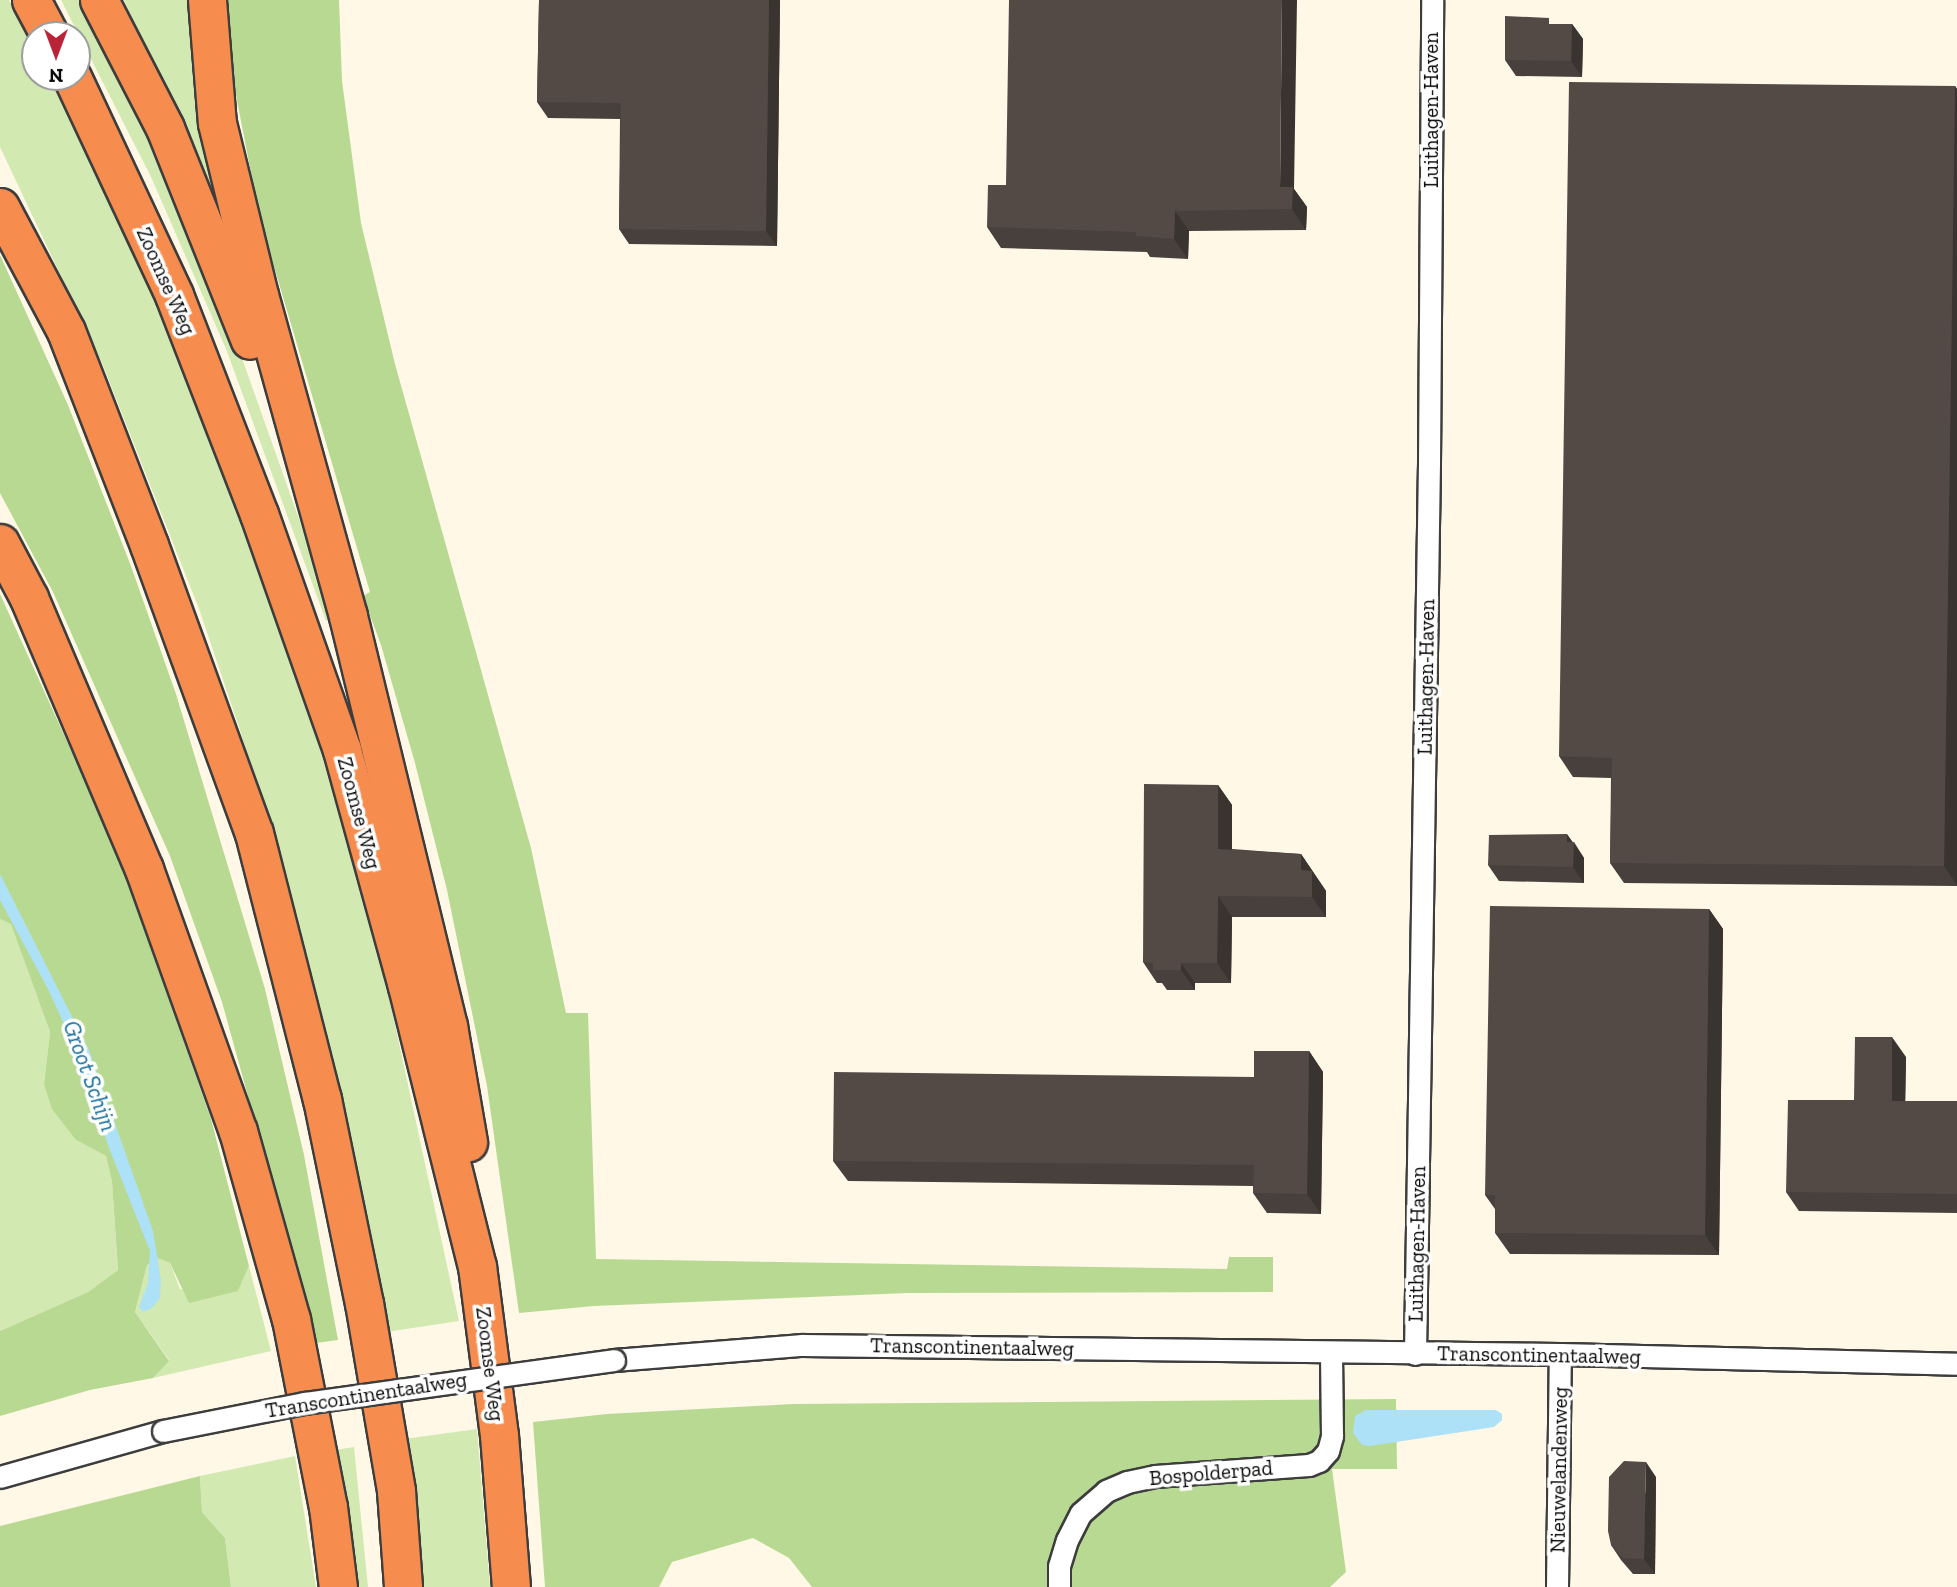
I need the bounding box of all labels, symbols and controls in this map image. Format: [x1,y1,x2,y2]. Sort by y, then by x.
north arrow [21,21,91,91]
street label: Luithagen-Haven [1418,32,1444,188]
text: N [49,64,63,87]
street label: Zoomse Weg [131,223,201,339]
street label: Luithagen-Haven [1412,599,1440,755]
street label: Zoomse Weg [332,754,386,872]
water label: Groot Schijn [57,1017,123,1135]
street label: Luithagen-Haven [1403,1166,1431,1322]
street label: Zoomse Weg [470,1305,510,1423]
street label: Transcontinentaalweg [870,1333,1074,1361]
street label: Transcontinentaalweg [1437,1341,1641,1369]
street label: Transcontinentaalweg [263,1367,469,1423]
street label: Nieuwelandenweg [1545,1387,1573,1553]
street label: Bospolderpad [1148,1455,1274,1491]

